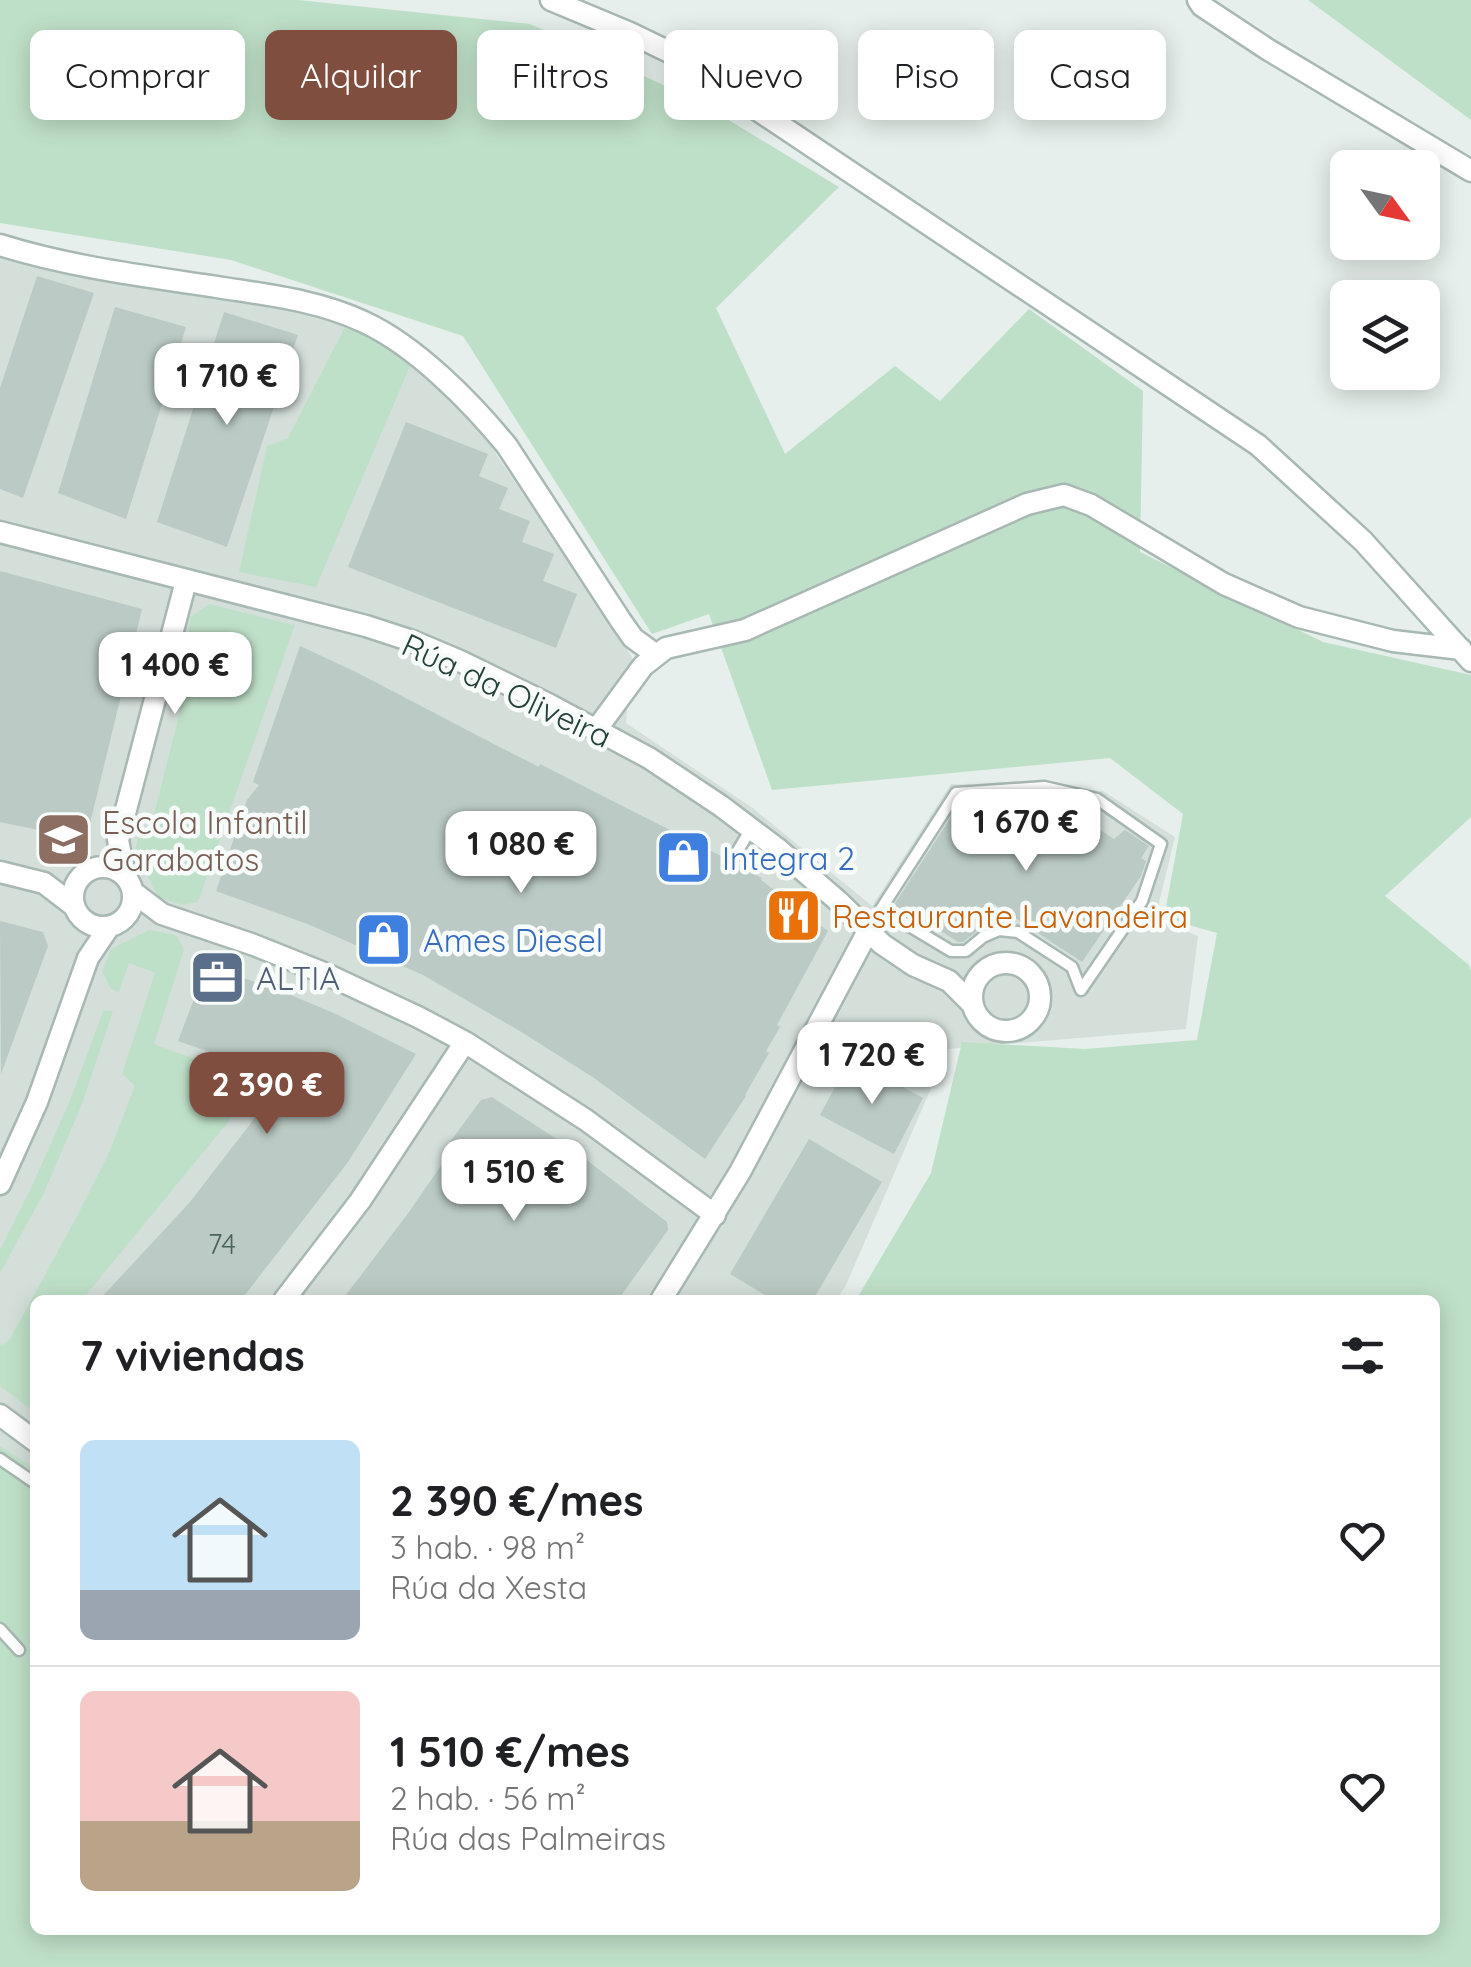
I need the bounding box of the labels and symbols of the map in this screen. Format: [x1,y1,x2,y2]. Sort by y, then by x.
north arrow [1330,150,1440,260]
pin: 1 710 € [135,343,319,428]
street label: Rúa da Oliveira [396,624,618,756]
pin: 1 400 € [83,632,267,717]
pin: 1 670 € [934,789,1118,874]
place label: Escola Infantil Garabatos [102,802,308,879]
school or university icon: Escola Infantil Garabatos [33,810,93,870]
pin: 1 080 € [429,811,613,896]
shop icon: Integra 2 [653,828,713,888]
place label: Integra 2 [722,838,855,878]
restaurant icon: Restaurante Lavandeira [763,886,823,946]
place label: Restaurante Lavandeira [832,896,1188,936]
shop icon: Ames Diesel [354,910,414,970]
place label: Ames Diesel [423,920,603,960]
office icon: ALTIA [187,948,247,1008]
place label: ALTIA [256,958,340,998]
pin: 1 720 € [780,1022,964,1107]
pin: 2 390 € [175,1052,359,1137]
pin: 1 510 € [422,1139,606,1224]
house number: 74 [208,1226,236,1261]

